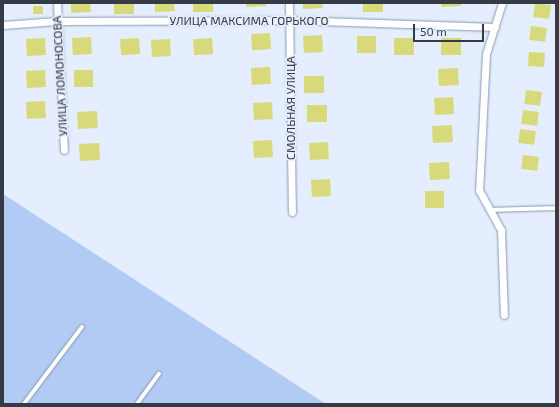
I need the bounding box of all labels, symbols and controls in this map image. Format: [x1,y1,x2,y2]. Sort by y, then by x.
street label: УЛИЦА МАКСИМА ГОРЬКОГО [169,14,329,28]
street label: УЛИЦА ЛОМОНОСОВА [50,15,70,137]
scale bar [415,16,486,42]
text: 50 m [420,24,447,38]
street label: СМОЛЬНАЯ УЛИЦА [284,56,298,160]

